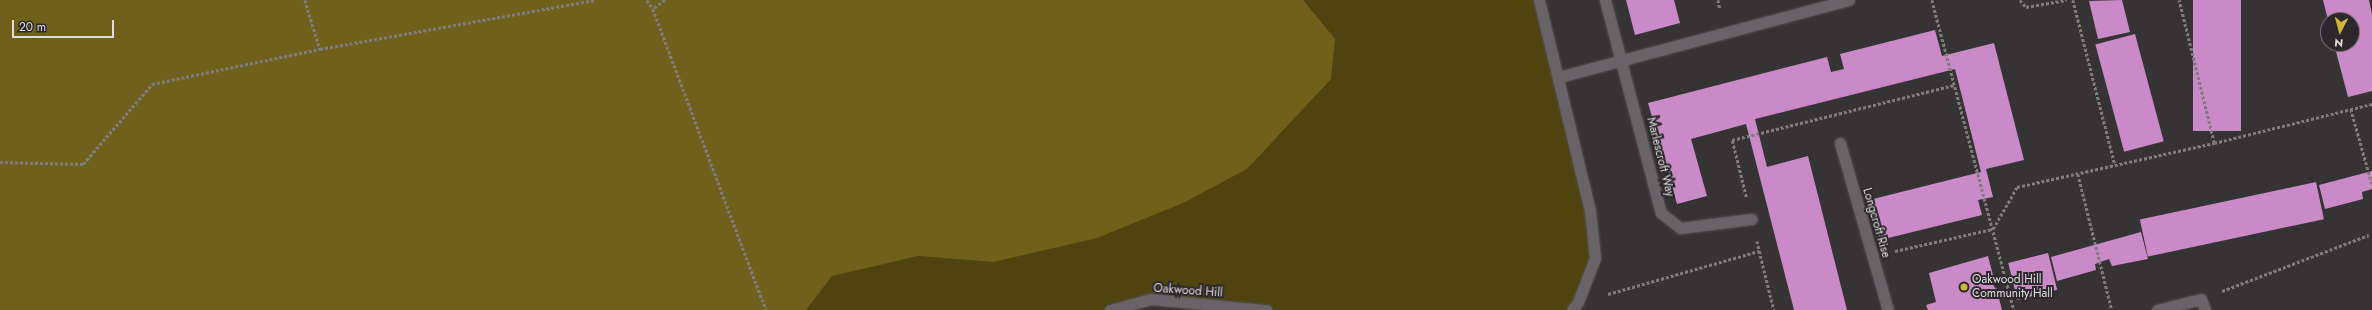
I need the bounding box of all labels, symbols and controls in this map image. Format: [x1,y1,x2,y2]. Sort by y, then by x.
scale bar [14,12,116,38]
north arrow [2320,12,2360,52]
text: 20 m [19,18,46,36]
text: N [2334,35,2344,51]
street label: Marlescroft Way [1643,116,1677,198]
street label: Longcroft Rise [1859,186,1893,260]
place label: Oakwood Hill Community Hall [1972,273,2053,301]
street label: Oakwood Hill [1153,281,1223,301]
marker: Oakwood Hill Community Hall [1959,282,1969,292]

